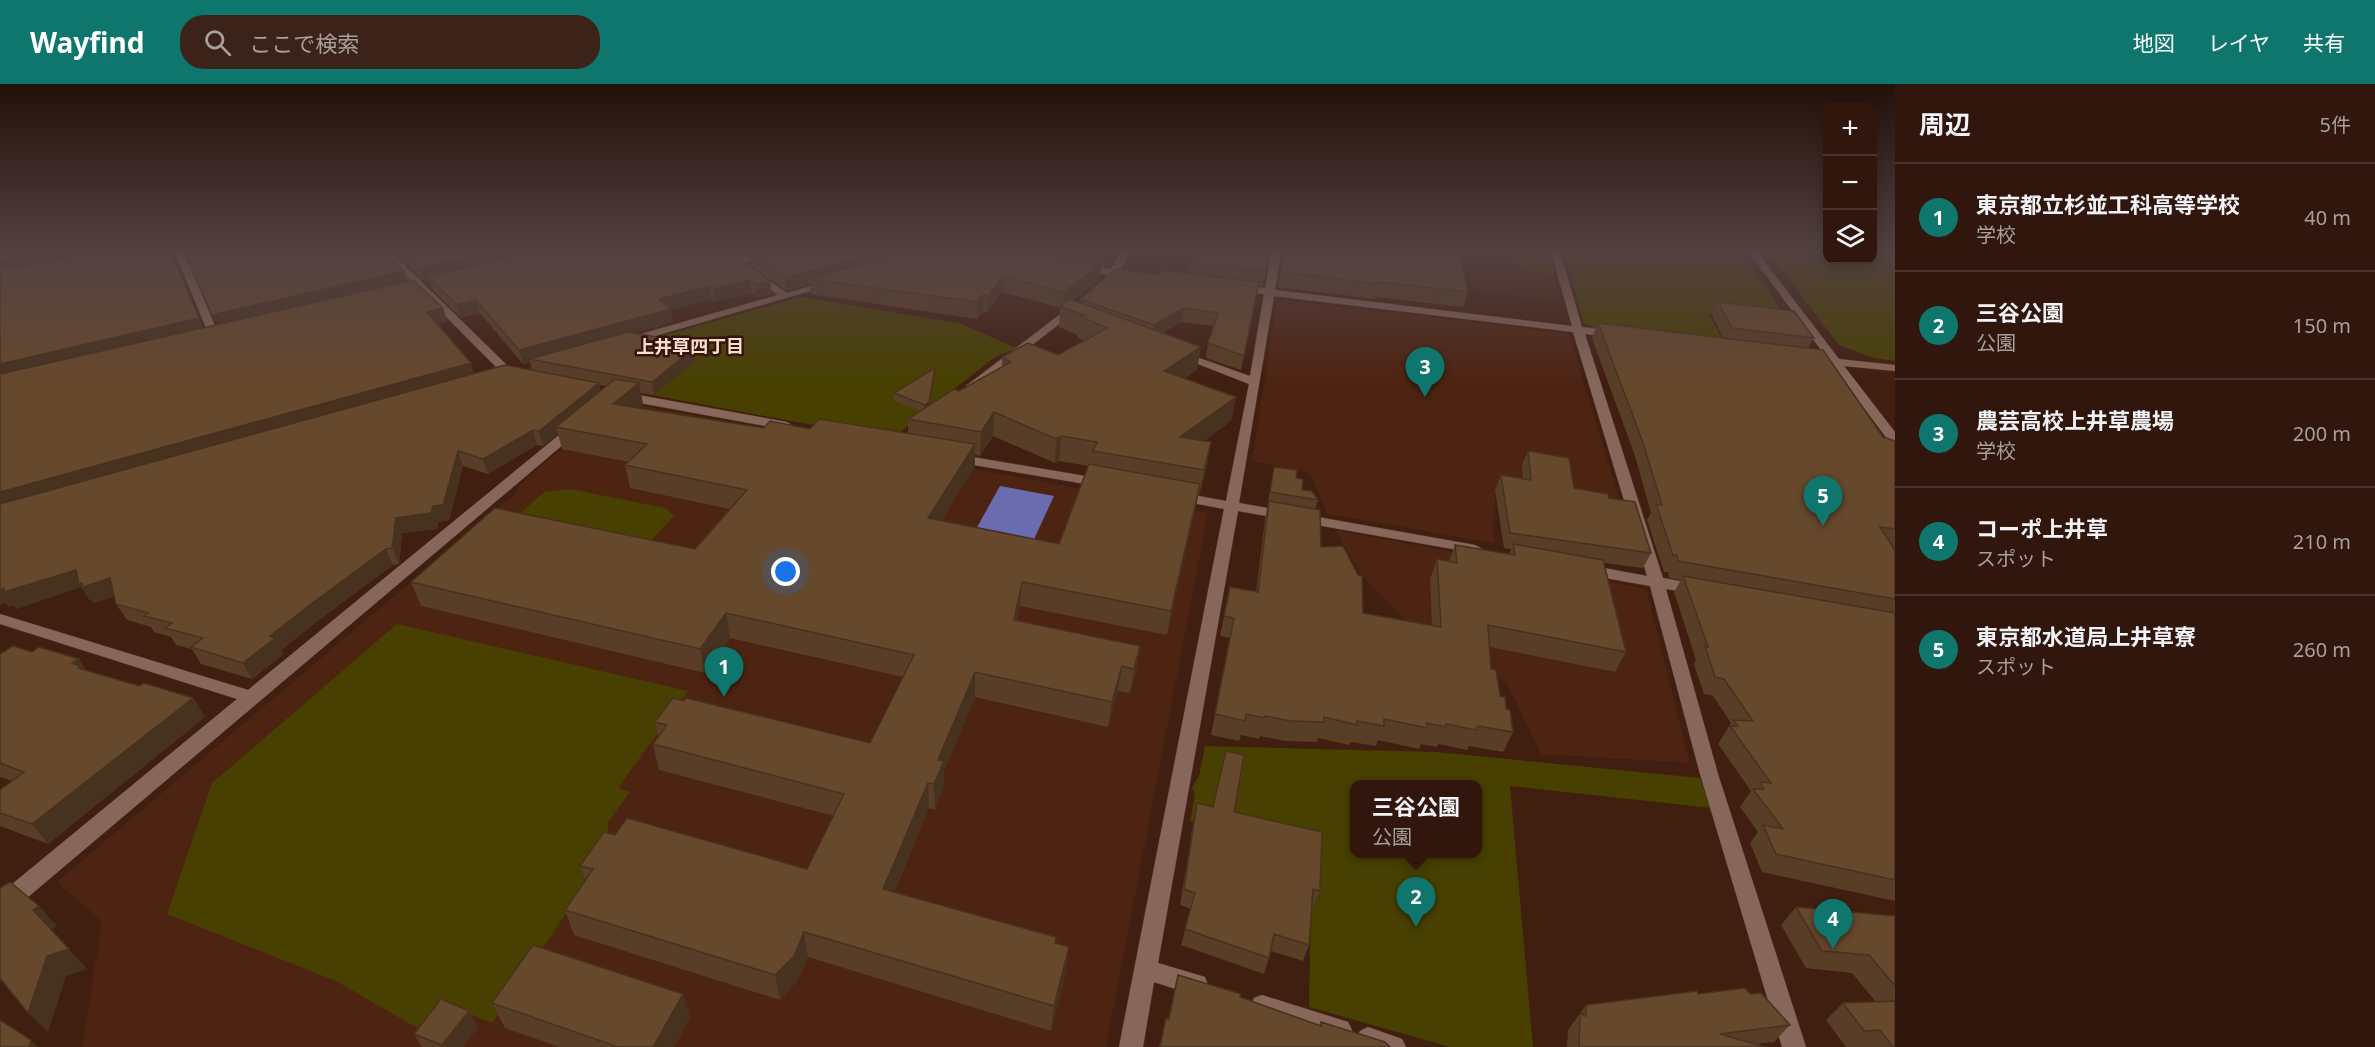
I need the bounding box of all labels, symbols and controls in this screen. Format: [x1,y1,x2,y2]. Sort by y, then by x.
search box [180,15,600,69]
text: Wayfind [30,23,144,61]
icon: search [201,26,234,59]
text: ここで検索 [249,28,359,58]
text: 地図 [2133,29,2175,57]
text: レイヤ [2208,29,2270,57]
text: 共有 [2303,29,2345,57]
map controls [1823,102,1877,264]
button: + [1823,102,1877,156]
text: 周辺 [1919,106,1971,142]
text: 5件 [2320,111,2351,138]
button: − [1823,156,1877,210]
text: 東京都立杉並工科高等学校 [1976,189,2240,219]
text: 1 [1933,204,1944,231]
text: 40 m [2304,204,2351,231]
button: layers [1823,210,1877,264]
text: 学校 [1976,221,2016,248]
text: 三谷公園 [1976,297,2064,327]
text: 2 [1933,312,1944,339]
text: 150 m [2293,312,2351,339]
text: 公園 [1976,329,2016,356]
district label: 上井草四丁目 [636,334,744,358]
pin: 3 [1406,348,1444,397]
text: 農芸高校上井草農場 [1976,405,2174,435]
text: 3 [1933,420,1944,447]
text: 200 m [2293,420,2351,447]
text: 学校 [1976,437,2016,464]
pin: 5 [1804,476,1842,526]
text: コーポ上井草 [1976,513,2108,543]
text: 4 [1933,528,1944,555]
text: 210 m [2293,528,2351,555]
text: スポット [1976,545,2056,572]
your location [771,557,800,586]
text: 東京都水道局上井草寮 [1976,621,2196,651]
text: 5 [1933,636,1944,663]
text: 260 m [2293,636,2351,663]
pin: 1 [704,648,744,697]
text: スポット [1976,653,2056,680]
popup [1350,780,1482,858]
text: 三谷公園 [1372,791,1460,821]
text: 公園 [1372,823,1412,850]
pin: 2 [1396,878,1436,927]
pin: 4 [1814,900,1852,949]

